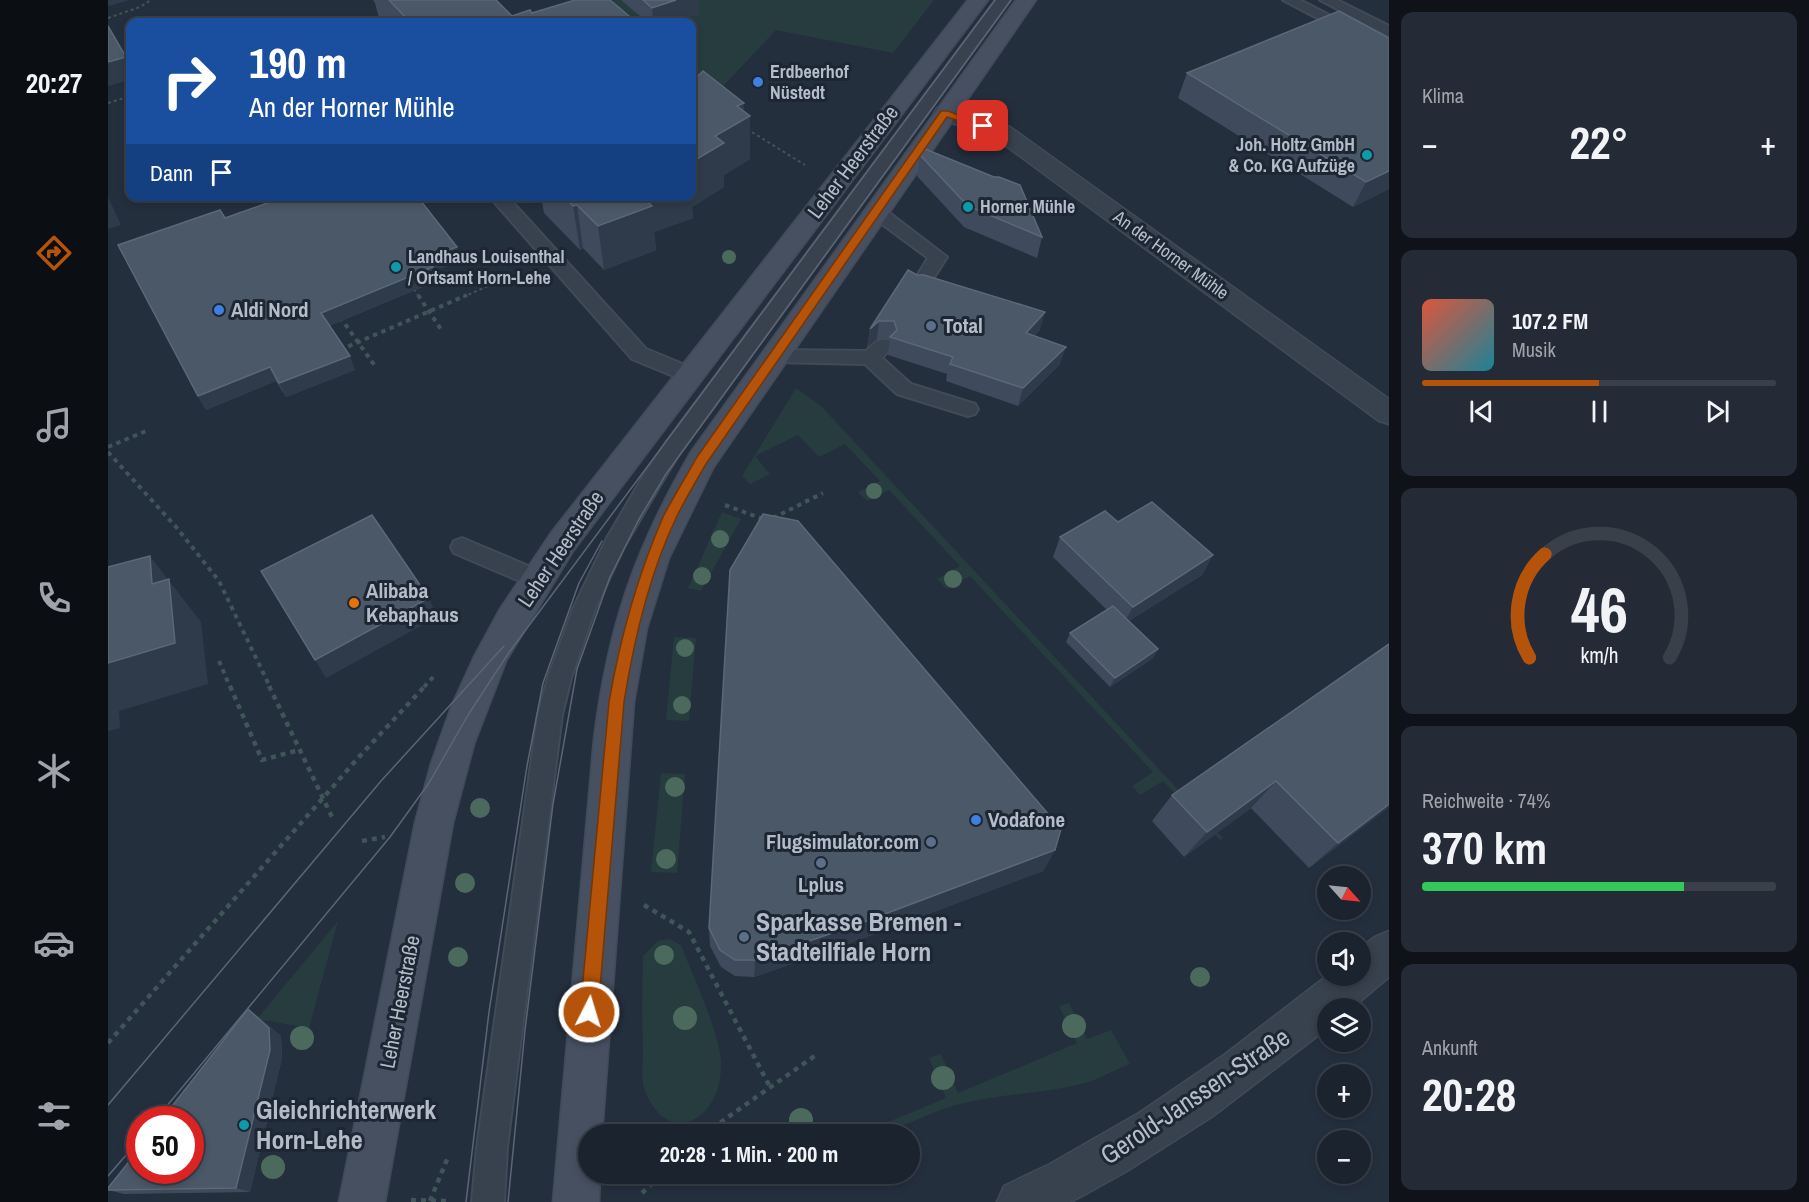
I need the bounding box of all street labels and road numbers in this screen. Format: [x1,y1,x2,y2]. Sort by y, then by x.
street label: Leher Heerstraße [800,99,905,224]
street label: An der Horner Mühle [1108,204,1234,305]
street label: Leher Heerstraße [511,485,610,613]
street label: Leher Heerstraße [372,933,427,1071]
street label: Gerold-Janssen-Straße [1093,1019,1296,1172]

